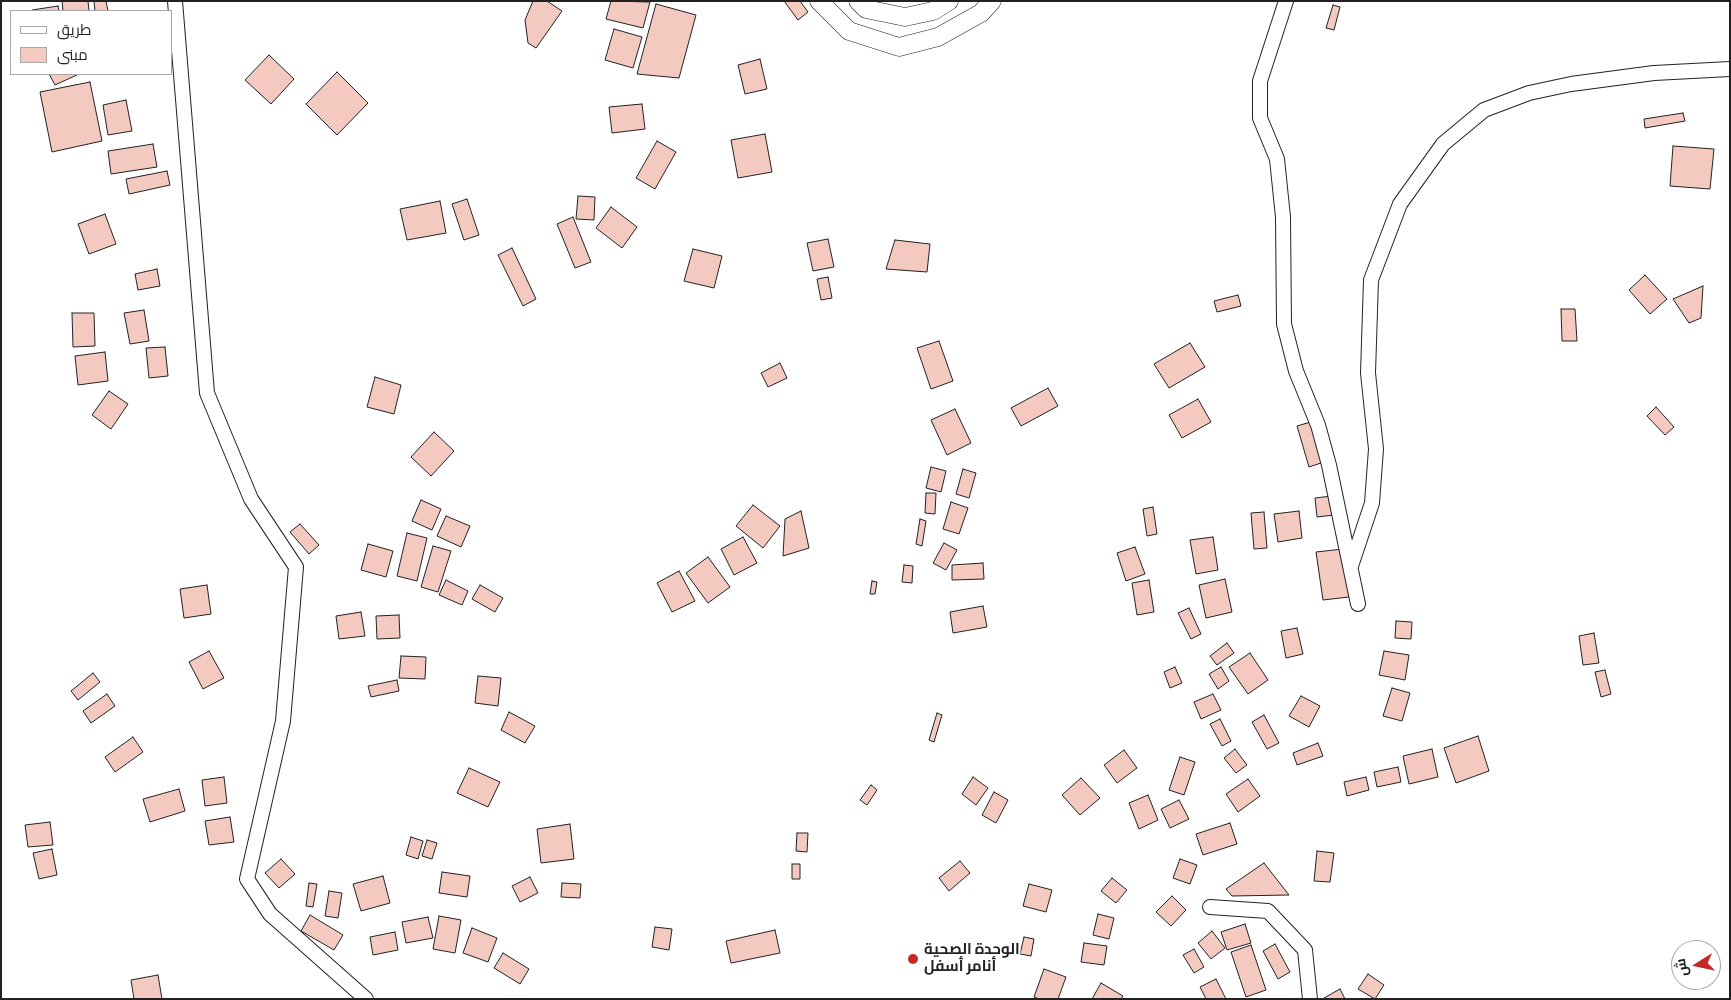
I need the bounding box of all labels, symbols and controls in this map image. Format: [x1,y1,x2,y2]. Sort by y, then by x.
legend [10,10,172,75]
text: طريق [57,21,91,39]
text: مبنى [57,46,88,64]
north arrow [1671,940,1721,990]
place label: الوحدة الصحية أنامر أسفل [924,941,1020,976]
marker: الوحدة الصحية أنامر أسفل [906,952,920,966]
text: ش [1672,957,1692,978]

